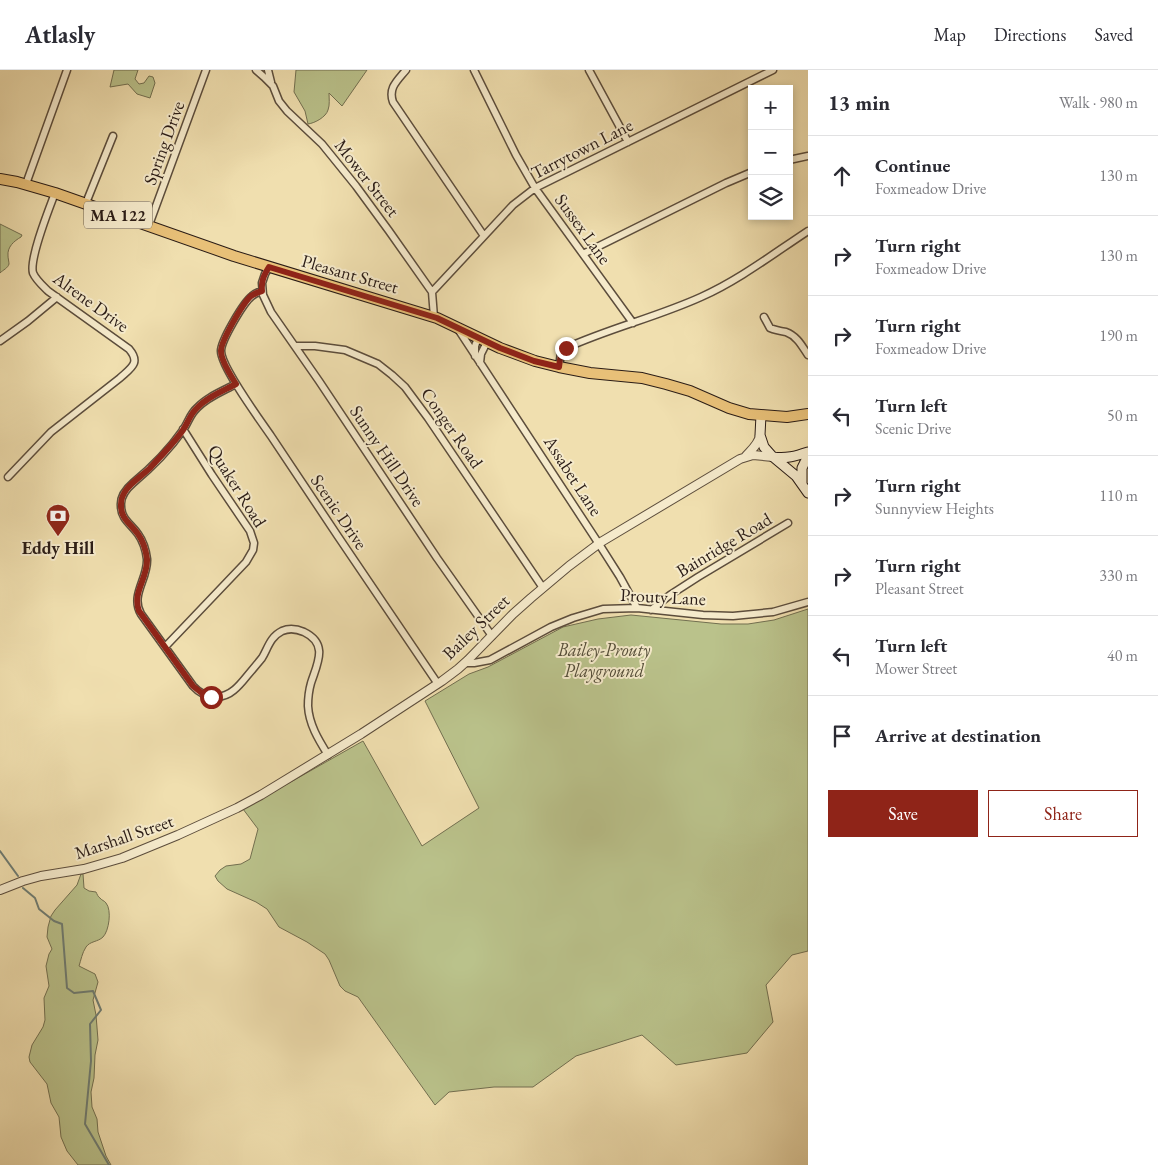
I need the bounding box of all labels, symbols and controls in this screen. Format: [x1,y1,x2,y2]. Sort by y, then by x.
text: Atlasly [25,19,95,50]
text: Map [934,23,966,46]
text: Directions [994,23,1066,46]
text: Saved [1094,23,1133,46]
map controls [748,85,793,220]
button: + [748,85,793,130]
text: 13 min [828,89,890,116]
text: Walk · 980 m [1059,92,1138,113]
street label: Spring Drive [138,98,189,188]
street label: Tarrytown Lane [527,113,637,184]
button: − [748,130,793,175]
street label: Mower Street [330,134,405,222]
text: Continue [875,153,950,178]
icon: ahead [828,162,856,190]
text: 130 m [1099,165,1138,186]
button: layers [748,175,793,220]
text: Foxmeadow Drive [875,178,986,199]
street label: Sussex Lane [550,189,617,269]
road number: MA 122 [84,202,152,228]
text: Turn right [875,233,961,258]
icon: right [828,242,856,270]
text: 130 m [1099,245,1138,266]
street label: Pleasant Street [299,249,402,298]
text: Foxmeadow Drive [875,258,986,279]
street label: Alrene Drive [48,266,134,337]
text: Turn right [875,313,961,338]
icon: right [828,322,856,350]
text: 190 m [1099,325,1138,346]
route end [555,337,578,360]
text: Foxmeadow Drive [875,338,986,359]
street label: Conger Road [416,383,489,473]
text: Turn left [875,393,947,418]
street label: Sunny Hill Drive [345,401,430,511]
icon: left [828,402,856,430]
text: 50 m [1107,405,1138,426]
text: Scenic Drive [875,418,951,439]
street label: Assabet Lane [538,430,608,520]
street label: Quaker Road [203,440,272,532]
street label: Scenic Drive [306,470,373,554]
text: Turn right [875,473,961,498]
icon: right [828,482,856,510]
text: 110 m [1099,485,1138,506]
text: Sunnyview Heights [875,498,994,519]
bank icon: Eddy Hill [45,503,71,537]
street label: Bainridge Road [672,507,776,582]
place label: Eddy Hill [22,536,94,559]
text: Turn right [875,553,961,578]
icon: right [828,562,856,590]
text: 330 m [1099,565,1138,586]
text: Pleasant Street [875,578,964,599]
street label: Prouty Lane [620,583,706,610]
street label: Bailey Street [437,589,514,664]
text: Turn left [875,633,947,658]
park label: Bailey-Prouty Playground [557,638,651,683]
icon: left [828,642,856,670]
text: 40 m [1107,645,1138,666]
text: Mower Street [875,658,957,679]
route start [200,686,223,709]
icon: arrive [828,722,856,750]
text: Arrive at destination [875,723,1041,748]
button: Save [828,790,978,837]
button: Share [988,790,1138,837]
street label: Marshall Street [71,809,177,864]

